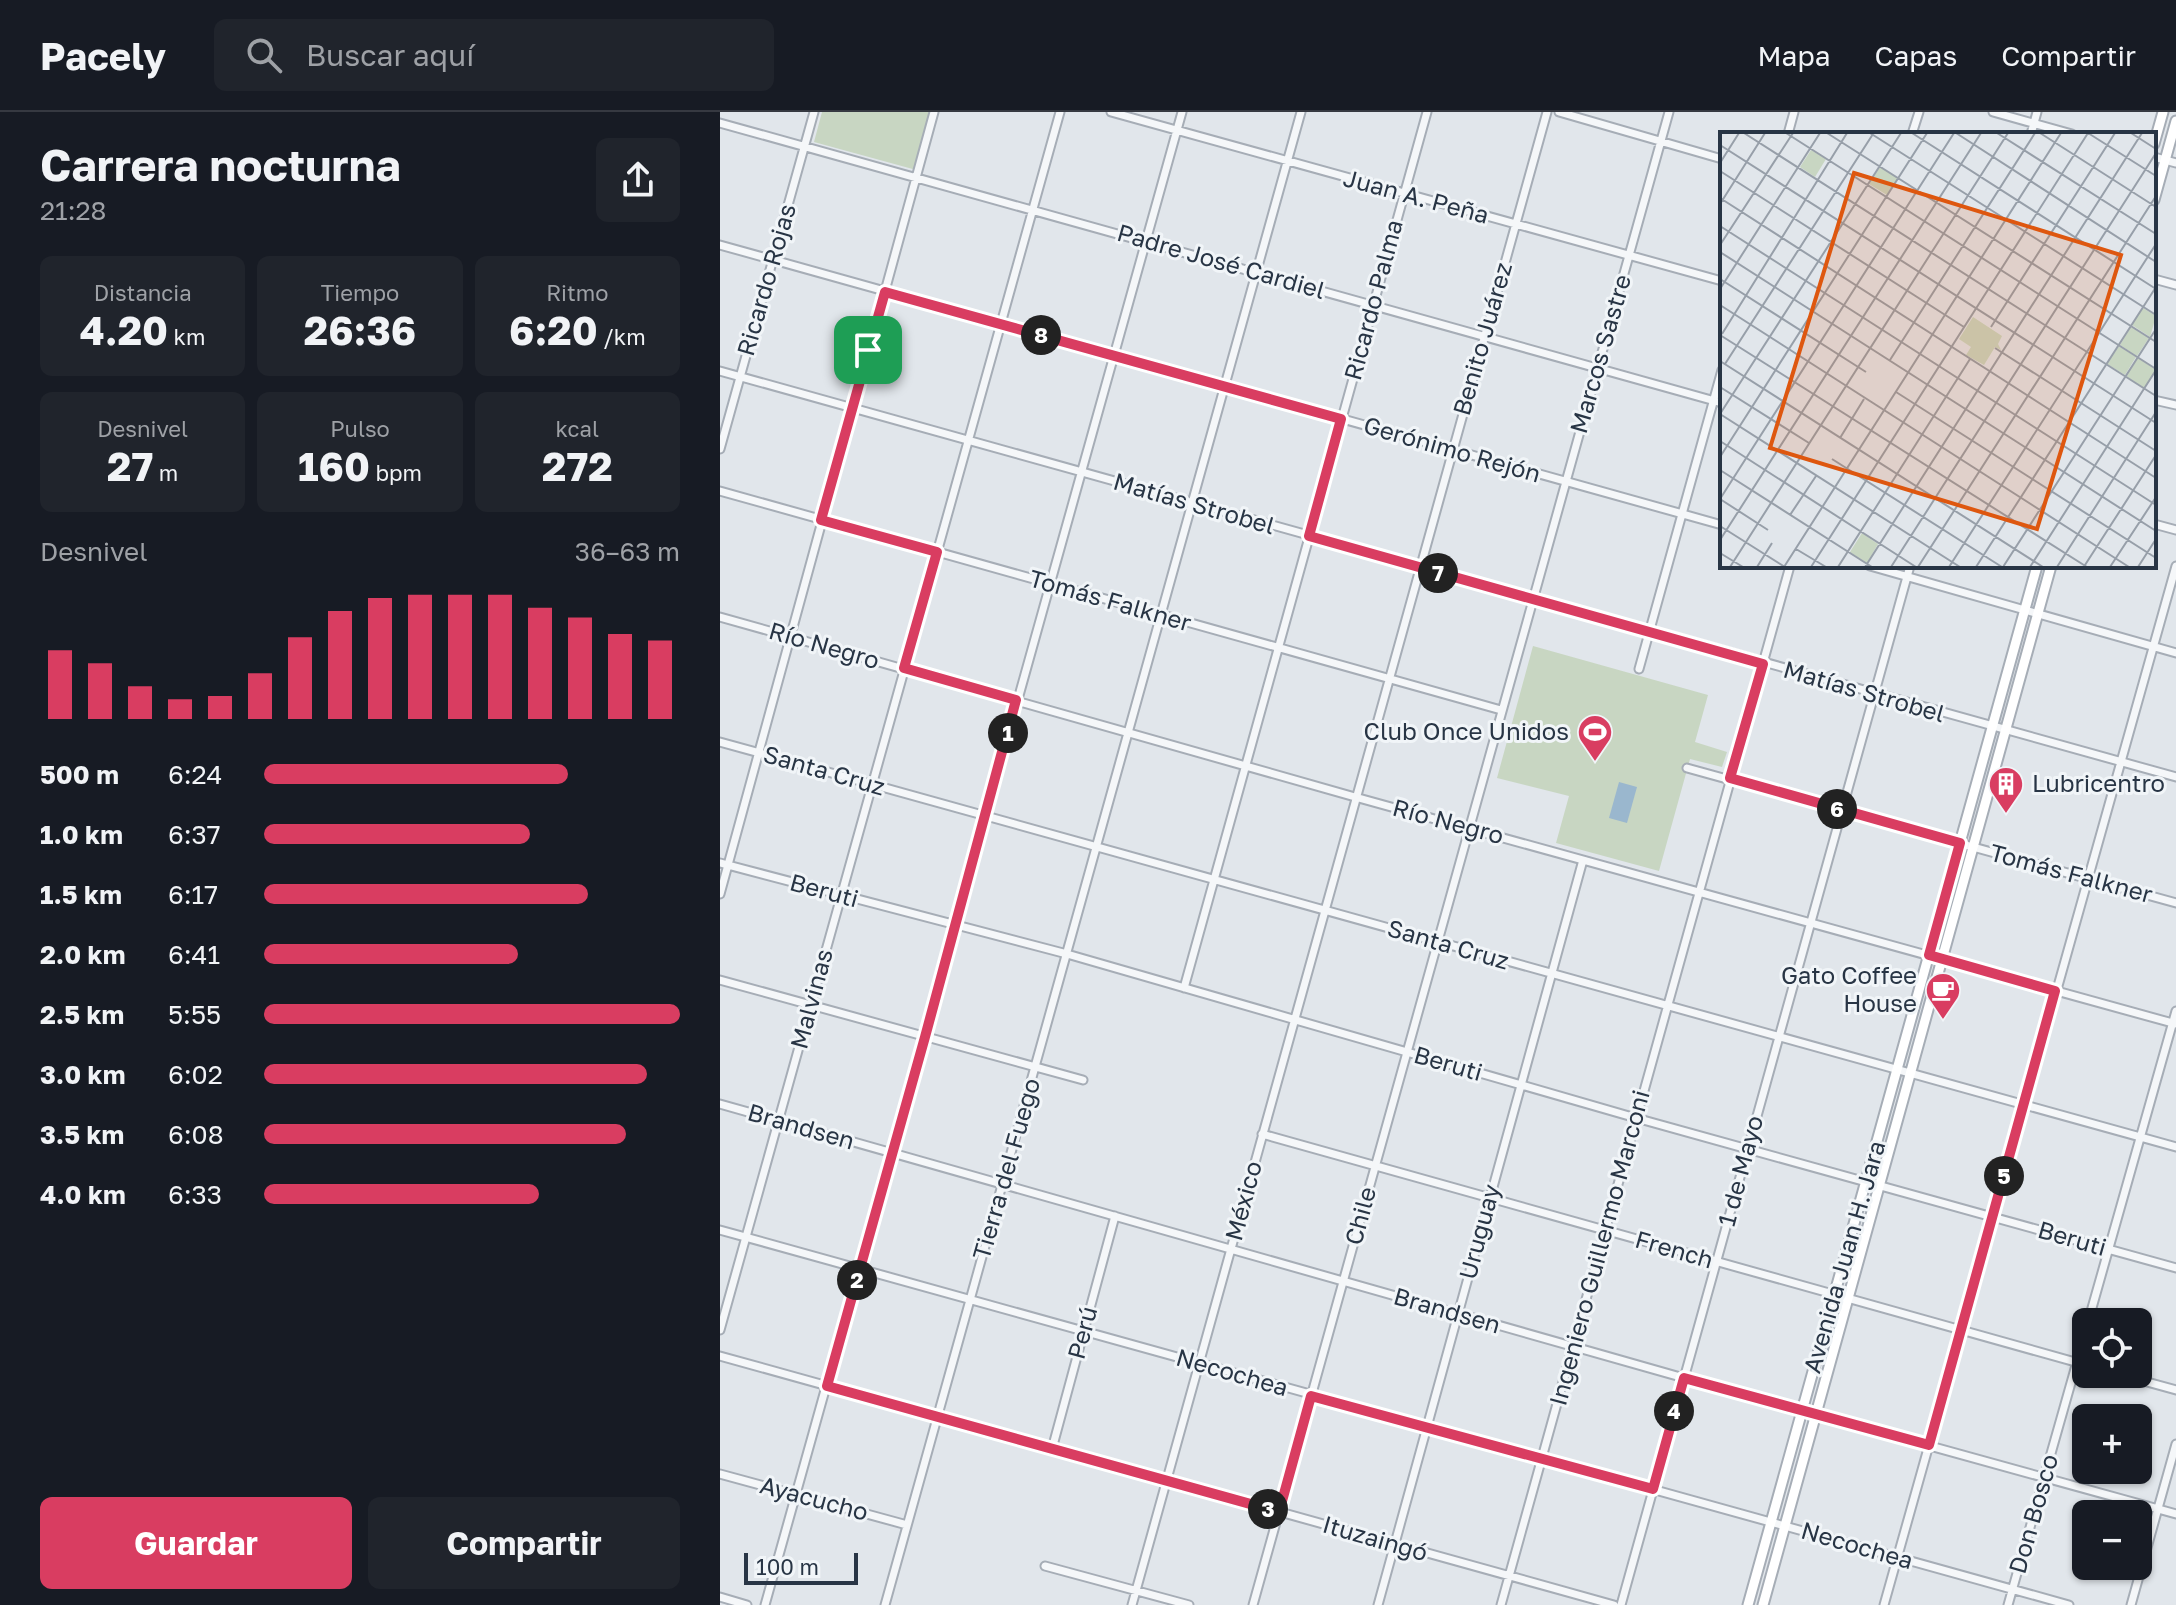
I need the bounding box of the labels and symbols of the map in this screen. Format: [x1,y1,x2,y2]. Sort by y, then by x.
inset map [1720,132,2156,568]
street label: Juan A. Peña [1340,162,1492,229]
street label: Ricardo Rojas [730,200,801,359]
street label: Ricardo Palma [1337,216,1408,383]
street label: Padre José Cardiel [1114,217,1329,304]
street label: Benito Juárez [1446,259,1517,418]
street label: Marcos Sastre [1563,271,1636,436]
pin: 8 [1021,315,1061,355]
pin [834,316,902,384]
street label: Gerónimo Rejón [1361,409,1544,488]
street label: Matías Strobel [1110,466,1279,539]
pin: 7 [1418,553,1458,593]
street label: Tomás Falkner [1026,563,1195,637]
street label: Río Negro [766,615,883,674]
street label: Matías Strobel [1780,654,1949,727]
pin: 1 [988,713,1028,753]
sports icon: Club Once Unidos [1576,713,1614,763]
place label: Club Once Unidos [1364,716,1569,745]
street label: Santa Cruz [760,738,889,801]
building icon: Lubricentro [1987,765,2025,815]
place label: Lubricentro [2032,768,2165,797]
pin: 6 [1817,789,1857,829]
street label: Río Negro [1390,792,1507,849]
street label: Tomás Falkner [1987,837,2156,908]
street label: Beruti [787,866,862,913]
street label: Santa Cruz [1384,912,1513,975]
street label: Malvinas [783,945,838,1052]
place label: Gato Coffee House [1781,960,1917,1017]
cafe icon: Gato Coffee House [1924,971,1962,1021]
street label: Beruti [1411,1039,1486,1086]
street label: Tierra del Fuego [966,1074,1045,1263]
street label: Ingeniero Guillermo Marconi [1542,1087,1655,1409]
street label: Brandsen [745,1097,858,1155]
street label: 1 de Mayo [1711,1112,1768,1229]
street label: Avenida Juan H. Jara [1797,1137,1891,1376]
pin: 5 [1984,1156,2024,1196]
street label: México [1218,1158,1267,1244]
street label: Uruguay [1452,1181,1505,1282]
street label: Chile [1338,1183,1381,1248]
street label: Beruti [2035,1214,2110,1261]
street label: French [1632,1224,1717,1274]
pin: 2 [837,1260,877,1300]
street label: Brandsen [1391,1281,1504,1339]
street label: Perú [1061,1303,1102,1362]
street label: Necochea [1173,1342,1292,1401]
pin: 4 [1654,1391,1694,1431]
street label: Don Bosco [2002,1451,2063,1577]
street label: Ayacucho [757,1469,872,1526]
pin: 3 [1248,1489,1288,1529]
street label: Ituzaingó [1320,1509,1431,1566]
street label: Necochea [1798,1515,1917,1574]
scale bar [744,1549,858,1585]

